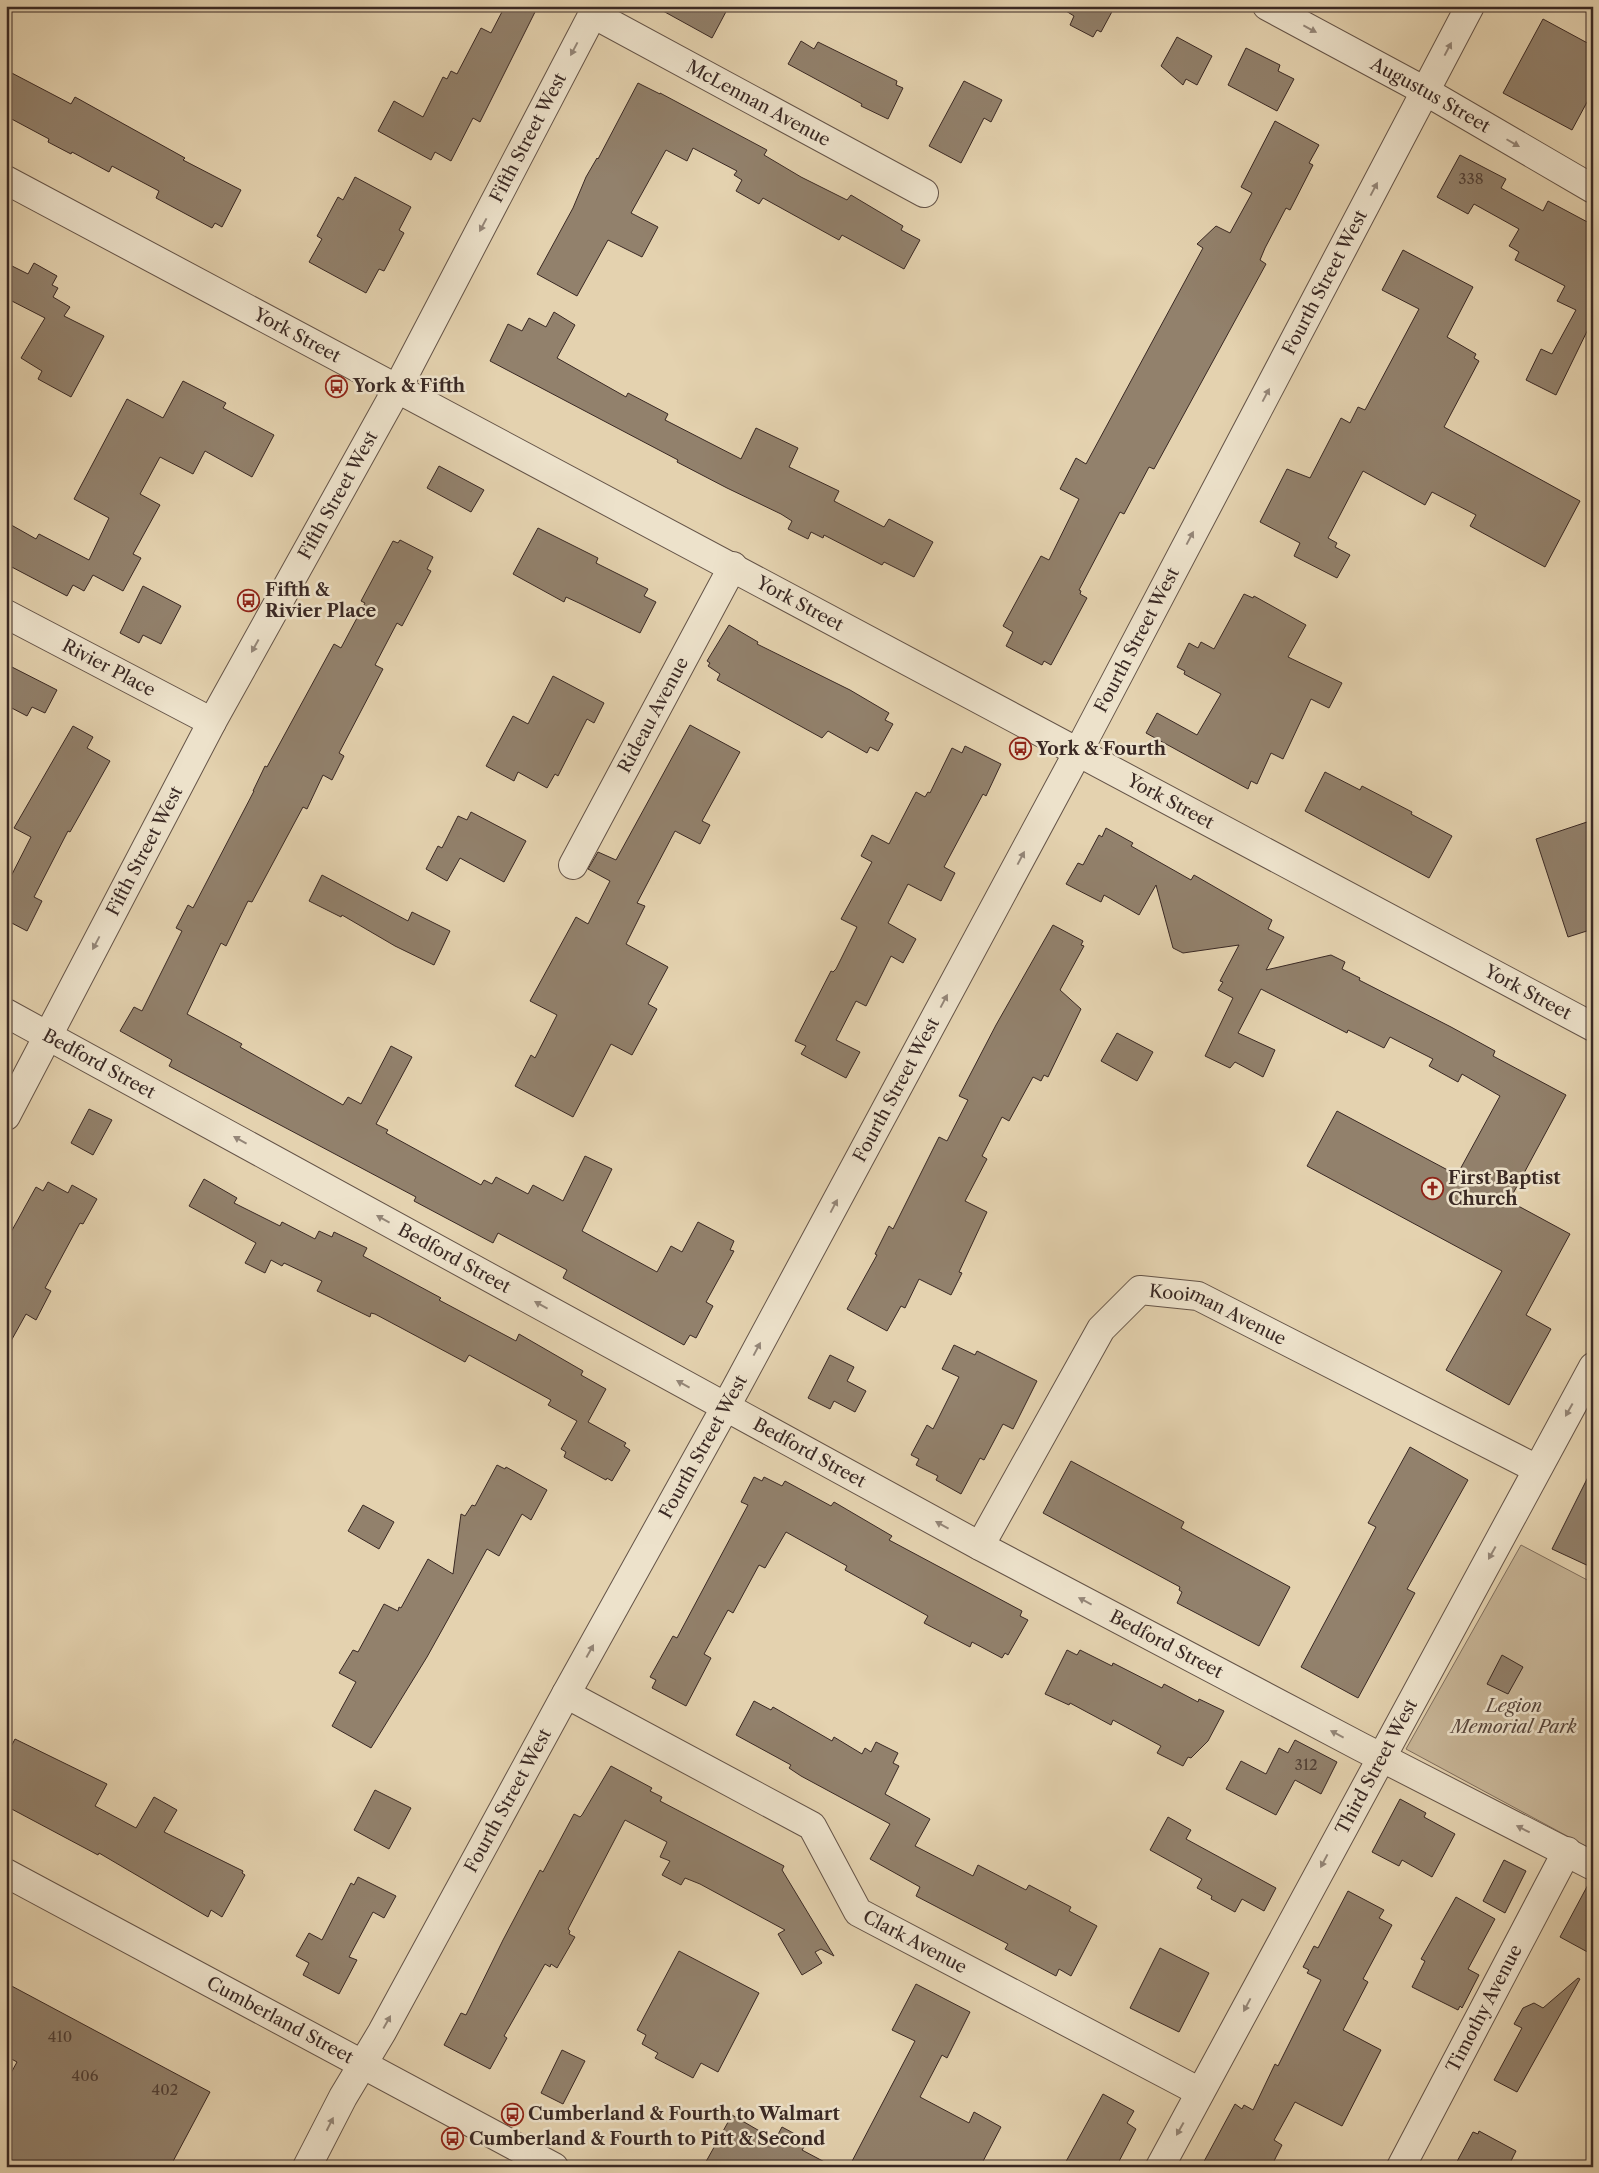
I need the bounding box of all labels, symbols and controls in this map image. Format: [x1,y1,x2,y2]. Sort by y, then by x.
one-way arrow [1302,25,1317,33]
one-way arrow [1444,41,1452,56]
one-way arrow [570,42,578,57]
street label: Augustus Street [1366,52,1495,138]
street label: McLennan Avenue [683,56,834,151]
street label: Fifth Street West [485,69,571,206]
one-way arrow [1506,138,1519,147]
house number: 338 [1458,169,1484,188]
one-way arrow [1370,181,1378,196]
street label: Fourth Street West [1278,206,1372,359]
one-way arrow [479,217,487,232]
street label: York Street [249,303,345,368]
bus stop icon: York & Fifth [325,374,349,398]
place label: York & Fifth [352,375,466,397]
one-way arrow [1262,387,1270,402]
street label: Fifth Street West [294,427,383,563]
one-way arrow [1186,531,1194,546]
street label: Fourth Street West [1090,563,1184,716]
street label: York Street [752,571,848,636]
place label: Fifth & Rivier Place [265,579,376,622]
bus stop icon: Fifth & Rivier Place [237,588,261,612]
street label: Rivier Place [58,634,159,701]
one-way arrow [250,639,259,652]
street label: Rideau Avenue [613,653,693,777]
bus stop icon: York & Fourth [1008,737,1032,761]
place label: York & Fourth [1035,738,1167,760]
street label: York Street [1122,769,1218,834]
street label: Fifth Street West [102,782,188,920]
one-way arrow [1017,851,1025,865]
one-way arrow [92,936,100,951]
street label: York Street [1480,960,1576,1025]
one-way arrow [940,994,948,1008]
street label: Fourth Street West [849,1013,944,1166]
street label: Bedford Street [39,1024,160,1104]
one-way arrow [234,1136,247,1145]
place label: First Baptist Church [1448,1167,1561,1210]
church icon: First Baptist Church [1420,1176,1444,1200]
one-way arrow [830,1198,838,1213]
one-way arrow [376,1214,389,1223]
street label: Bedford Street [394,1219,515,1298]
street label: Kooiman Avenue [1148,1280,1290,1350]
one-way arrow [534,1301,547,1310]
one-way arrow [753,1342,761,1356]
street label: Fourth Street West [655,1371,752,1523]
one-way arrow [676,1379,690,1388]
one-way arrow [1565,1403,1574,1417]
street label: Bedford Street [749,1413,870,1493]
one-way arrow [934,1521,949,1529]
one-way arrow [1487,1546,1496,1559]
one-way arrow [1078,1597,1092,1605]
street label: Bedford Street [1106,1605,1227,1684]
one-way arrow [585,1645,594,1658]
street label: Third Street West [1331,1695,1422,1838]
park label: Legion Memorial Park [1449,1695,1577,1738]
street label: Fourth Street West [460,1724,556,1876]
one-way arrow [1330,1730,1344,1738]
house number: 312 [1294,1755,1318,1774]
one-way arrow [1516,1825,1530,1833]
one-way arrow [1320,1854,1328,1869]
street label: Clark Avenue [859,1906,971,1978]
street label: Timothy Avenue [1442,1941,1527,2076]
street label: Cumberland Street [203,1972,358,2069]
one-way arrow [1243,1998,1252,2011]
one-way arrow [383,2015,391,2029]
house number: 410 [48,2027,72,2046]
house number: 406 [72,2066,99,2085]
house number: 402 [152,2080,178,2099]
bus stop icon: Cumberland & Fourth to Walmart [500,2102,524,2126]
place label: Cumberland & Fourth to Walmart [528,2103,841,2125]
one-way arrow [326,2116,334,2131]
one-way arrow [1176,2122,1184,2137]
bus stop icon: Cumberland & Fourth to Pitt & Second [441,2127,465,2151]
place label: Cumberland & Fourth to Pitt & Second [469,2128,825,2150]

